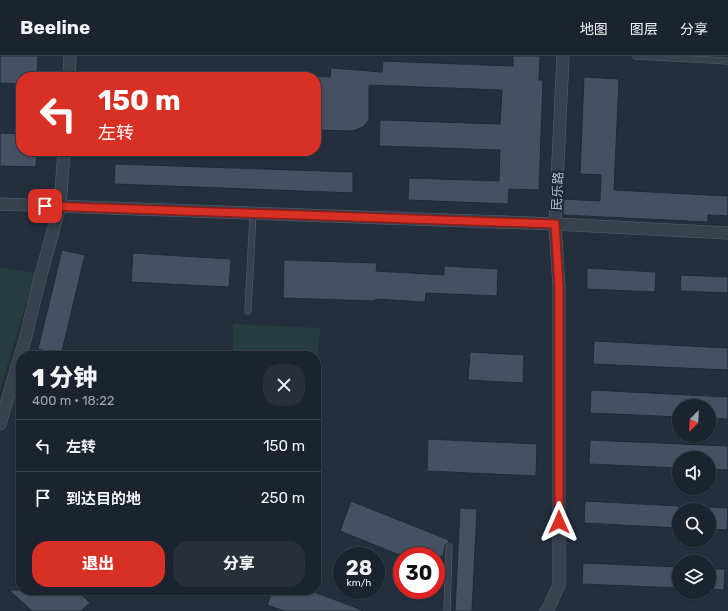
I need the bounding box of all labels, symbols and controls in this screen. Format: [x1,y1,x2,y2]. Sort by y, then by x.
text: Beeline [20,16,90,39]
text: 地图 [580,21,608,38]
text: 图层 [630,21,658,38]
text: 分享 [680,21,708,38]
text: 150 m [98,84,181,117]
icon: left [32,88,84,140]
text: 左转 [98,122,134,144]
street label: 民乐路 [549,171,566,211]
pin [28,189,62,223]
icon: arrive [34,195,56,217]
text: 1 分钟 [32,364,97,392]
button: close [263,364,305,406]
text: 400 m · 18:22 [32,393,114,408]
north arrow [672,399,716,443]
map controls [672,399,716,599]
icon: left [32,435,54,457]
text: 150 m [263,437,305,455]
text: 左转 [66,438,96,456]
button: sound [672,451,716,495]
icon: arrive [32,487,54,509]
text: 250 m [261,489,305,507]
text: 到达目的地 [66,490,141,508]
position arrow [538,501,580,543]
button: search [672,503,716,547]
button: 退出 [32,541,165,587]
button: 分享 [173,541,305,587]
speed limit sign: 30 [393,547,445,599]
button: layers [672,555,716,599]
text: 28 [346,556,372,580]
text: km/h [347,577,371,589]

